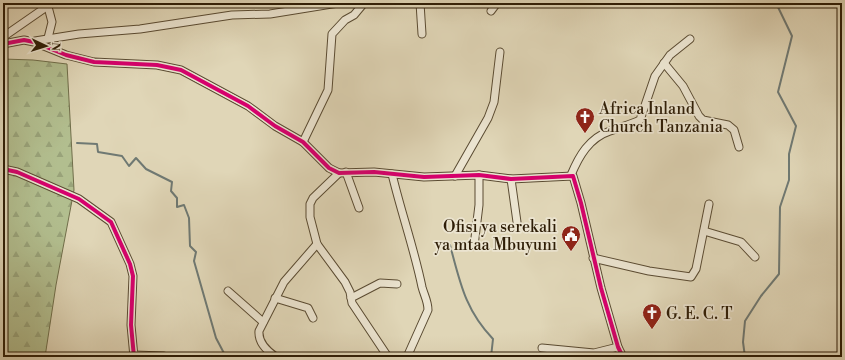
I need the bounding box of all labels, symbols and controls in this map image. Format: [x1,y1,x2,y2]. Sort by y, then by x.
north arrow [26,26,66,66]
text: N [48,42,62,52]
place label: Africa Inland Church Tanzania [598,99,724,137]
church icon: Africa Inland Church Tanzania [574,106,596,134]
place label: Ofisi ya serekali ya mtaa Mbuyuni [433,217,557,255]
public building icon: Ofisi ya serekali ya mtaa Mbuyuni [560,224,582,252]
church icon: G. E. C. T [641,302,663,330]
place label: G. E. C. T [666,304,732,324]

